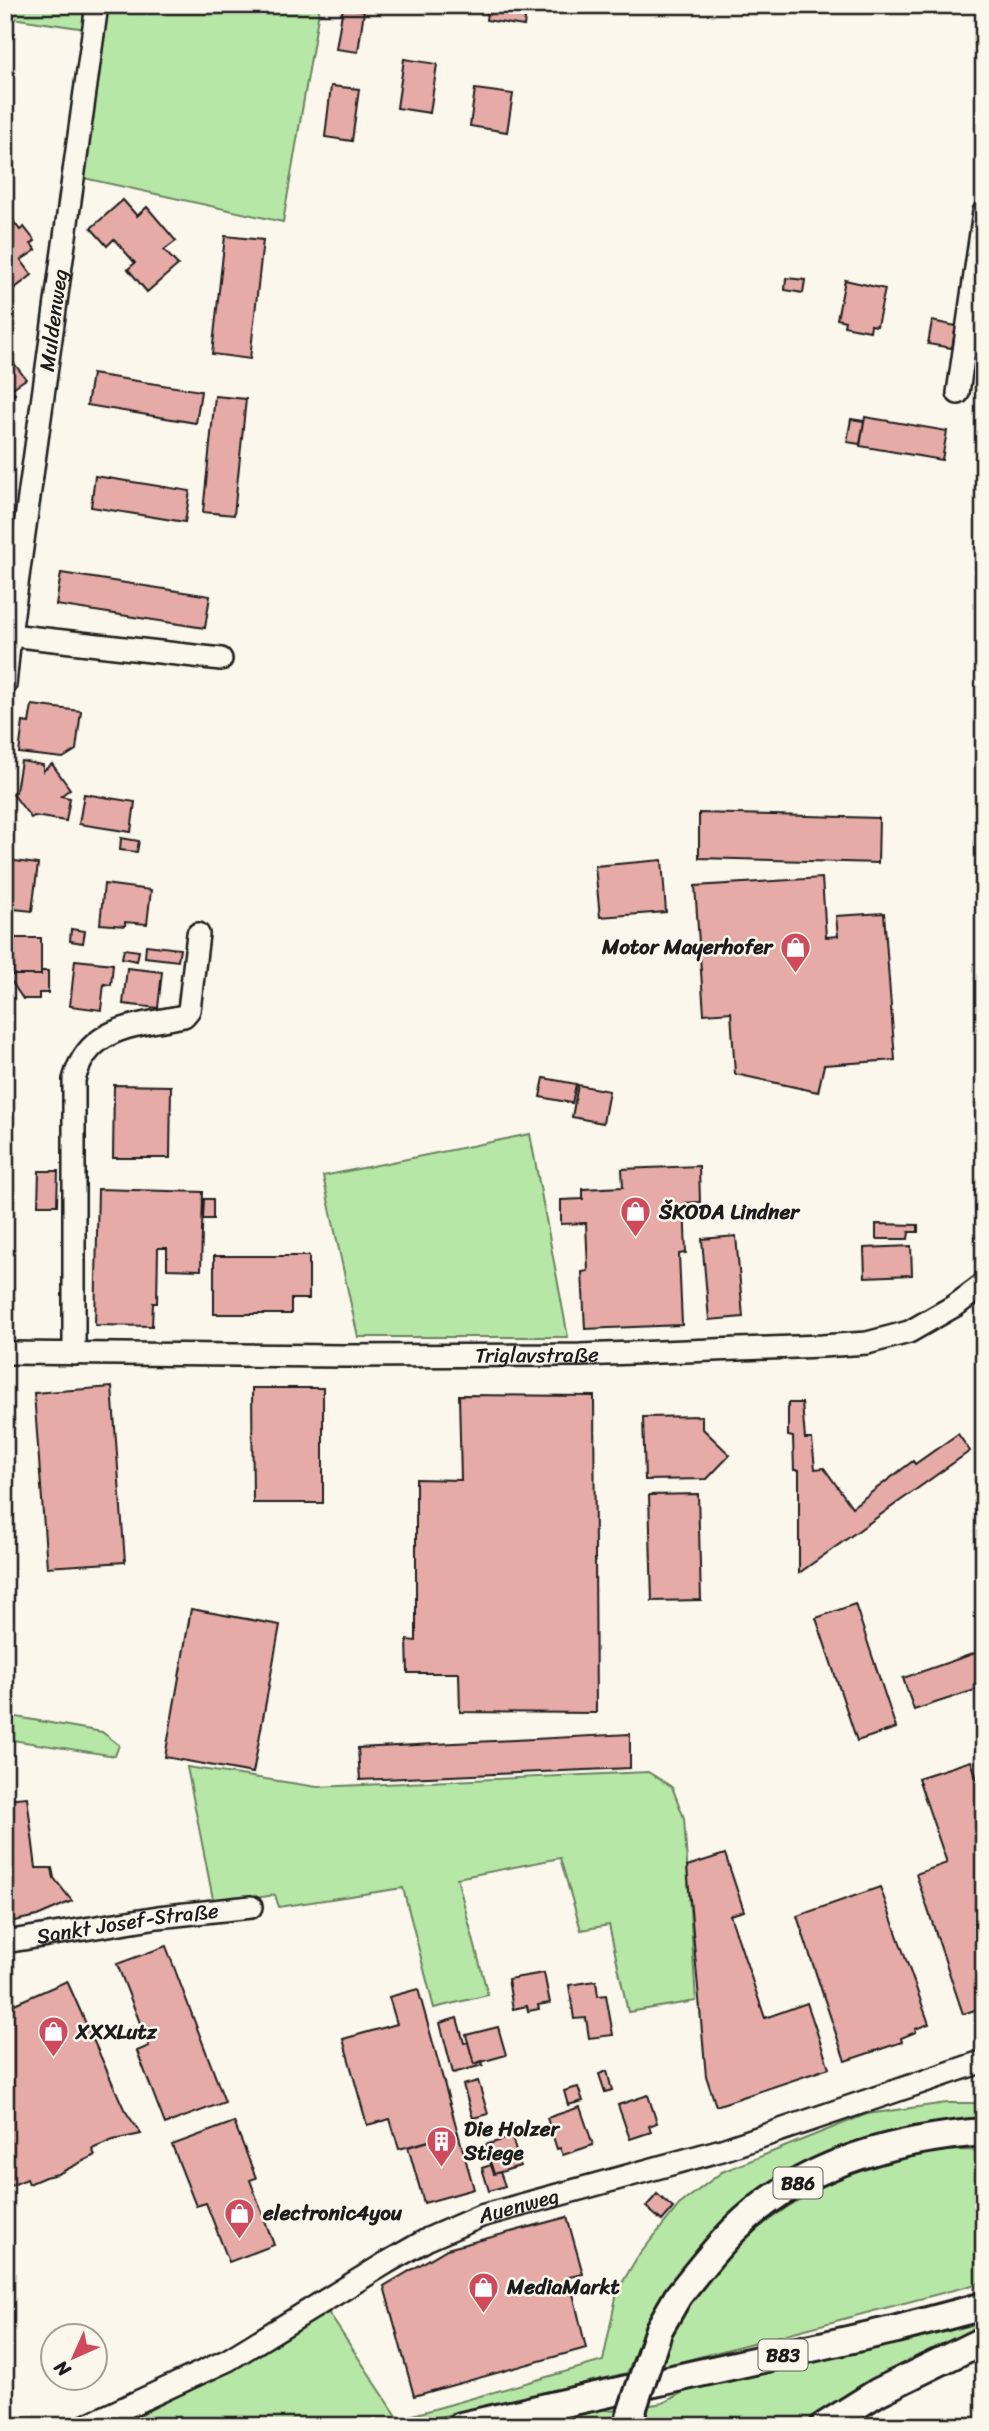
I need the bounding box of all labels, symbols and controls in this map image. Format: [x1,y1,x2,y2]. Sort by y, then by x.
street label: Muldenweg [28,266,79,374]
place label: Motor Mayerhofer [601,928,774,966]
shop icon: Motor Mayerhofer [778,930,812,974]
place label: ŠKODA Lindner [658,1193,801,1231]
shop icon: ŠKODA Lindner [619,1195,653,1239]
street label: Triglavstraße [475,1335,600,1374]
street label: Sankt Josef-Straße [34,1892,221,1956]
place label: XXXLutz [74,2013,158,2051]
shop icon: XXXLutz [36,2015,70,2059]
place label: Die Holzer Stiege [463,2110,561,2172]
building icon: Die Holzer Stiege [424,2124,458,2168]
road number: B86 [774,2168,822,2198]
street label: Auenweg [473,2177,563,2235]
place label: electronic4you [262,2194,403,2232]
shop icon: electronic4you [223,2196,257,2240]
place label: MediaMarkt [506,2268,621,2306]
shop icon: MediaMarkt [467,2270,501,2314]
north arrow [38,2322,108,2392]
road number: B83 [758,2340,808,2370]
text: N [45,2352,79,2386]

